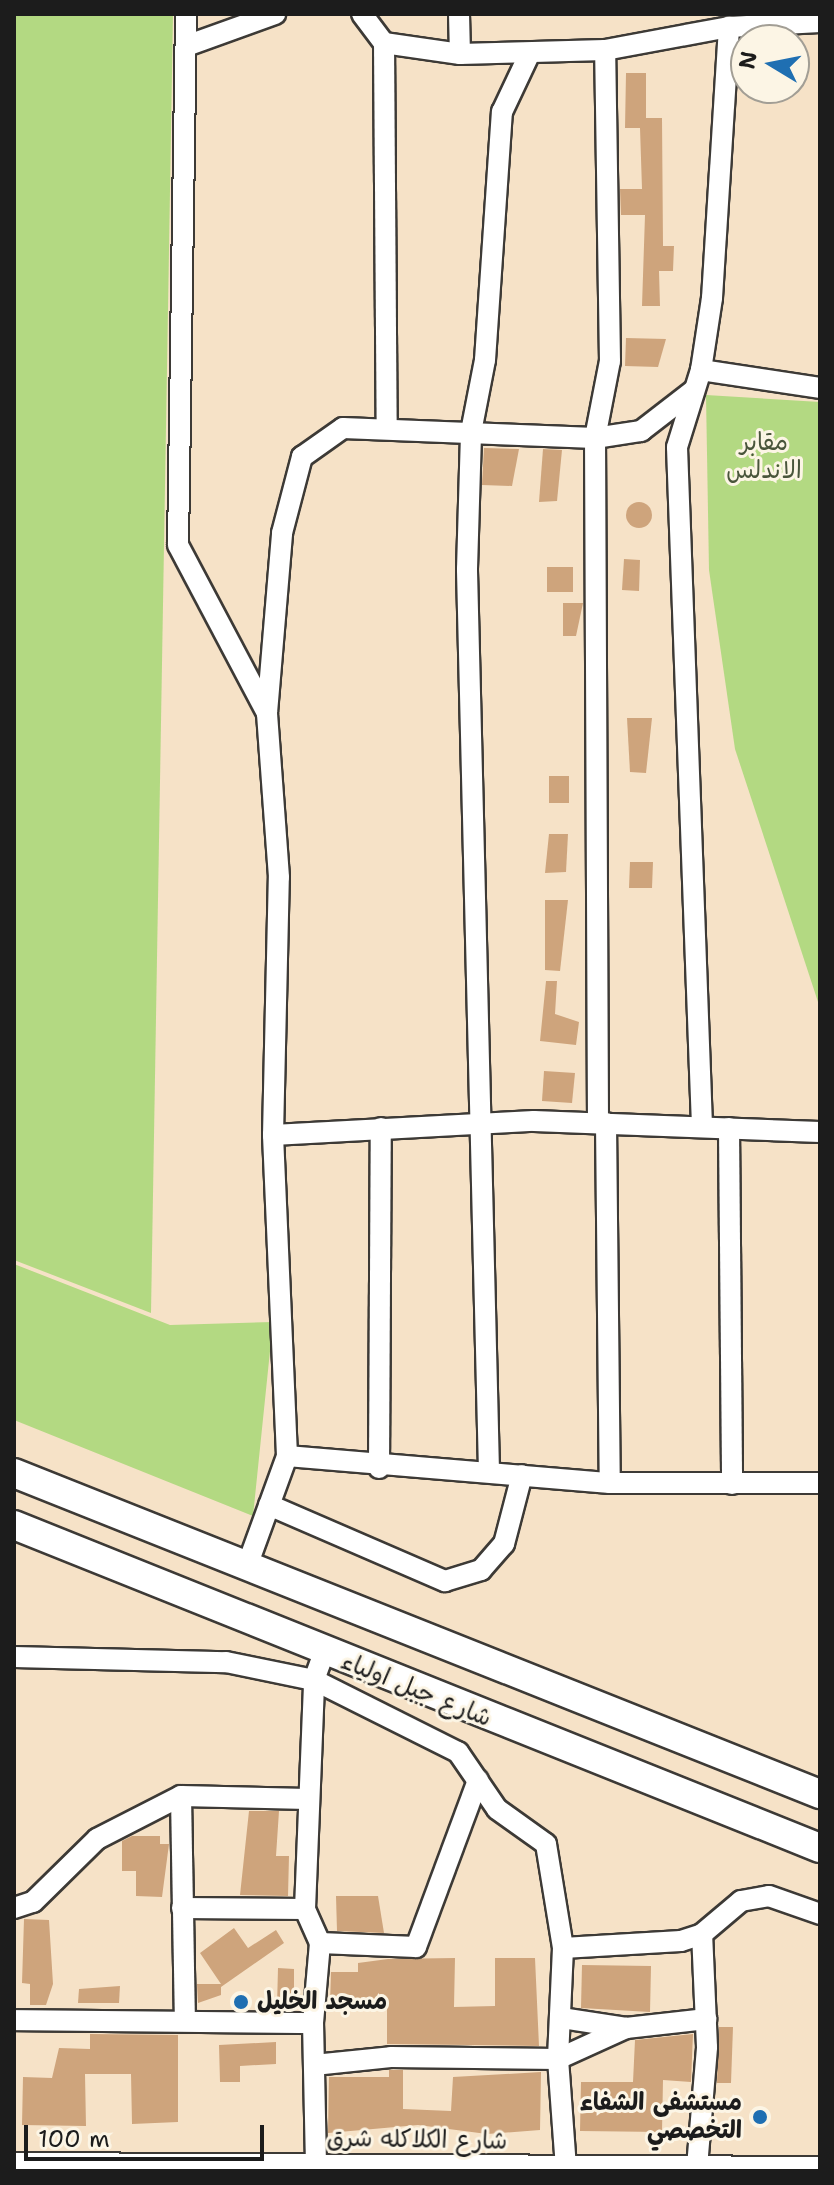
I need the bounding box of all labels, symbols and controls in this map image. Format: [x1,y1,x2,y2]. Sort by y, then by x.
north arrow [730,24,810,104]
text: N [732,49,764,71]
park label: مقابر الاندلس [726,429,802,485]
street label: شارع جبل اولياء [337,1647,495,1733]
place label: مسجد الخليل [257,1988,387,2016]
marker: مسجد الخليل [232,1993,250,2011]
place label: مستشفى الشفاء التخصصي [580,2089,742,2145]
marker: مستشفى الشفاء التخصصي [749,2106,771,2128]
scale bar [28,2109,268,2159]
text: 100 m [38,2123,110,2155]
street label: شارع الكلاكله شرق [326,2124,508,2156]

